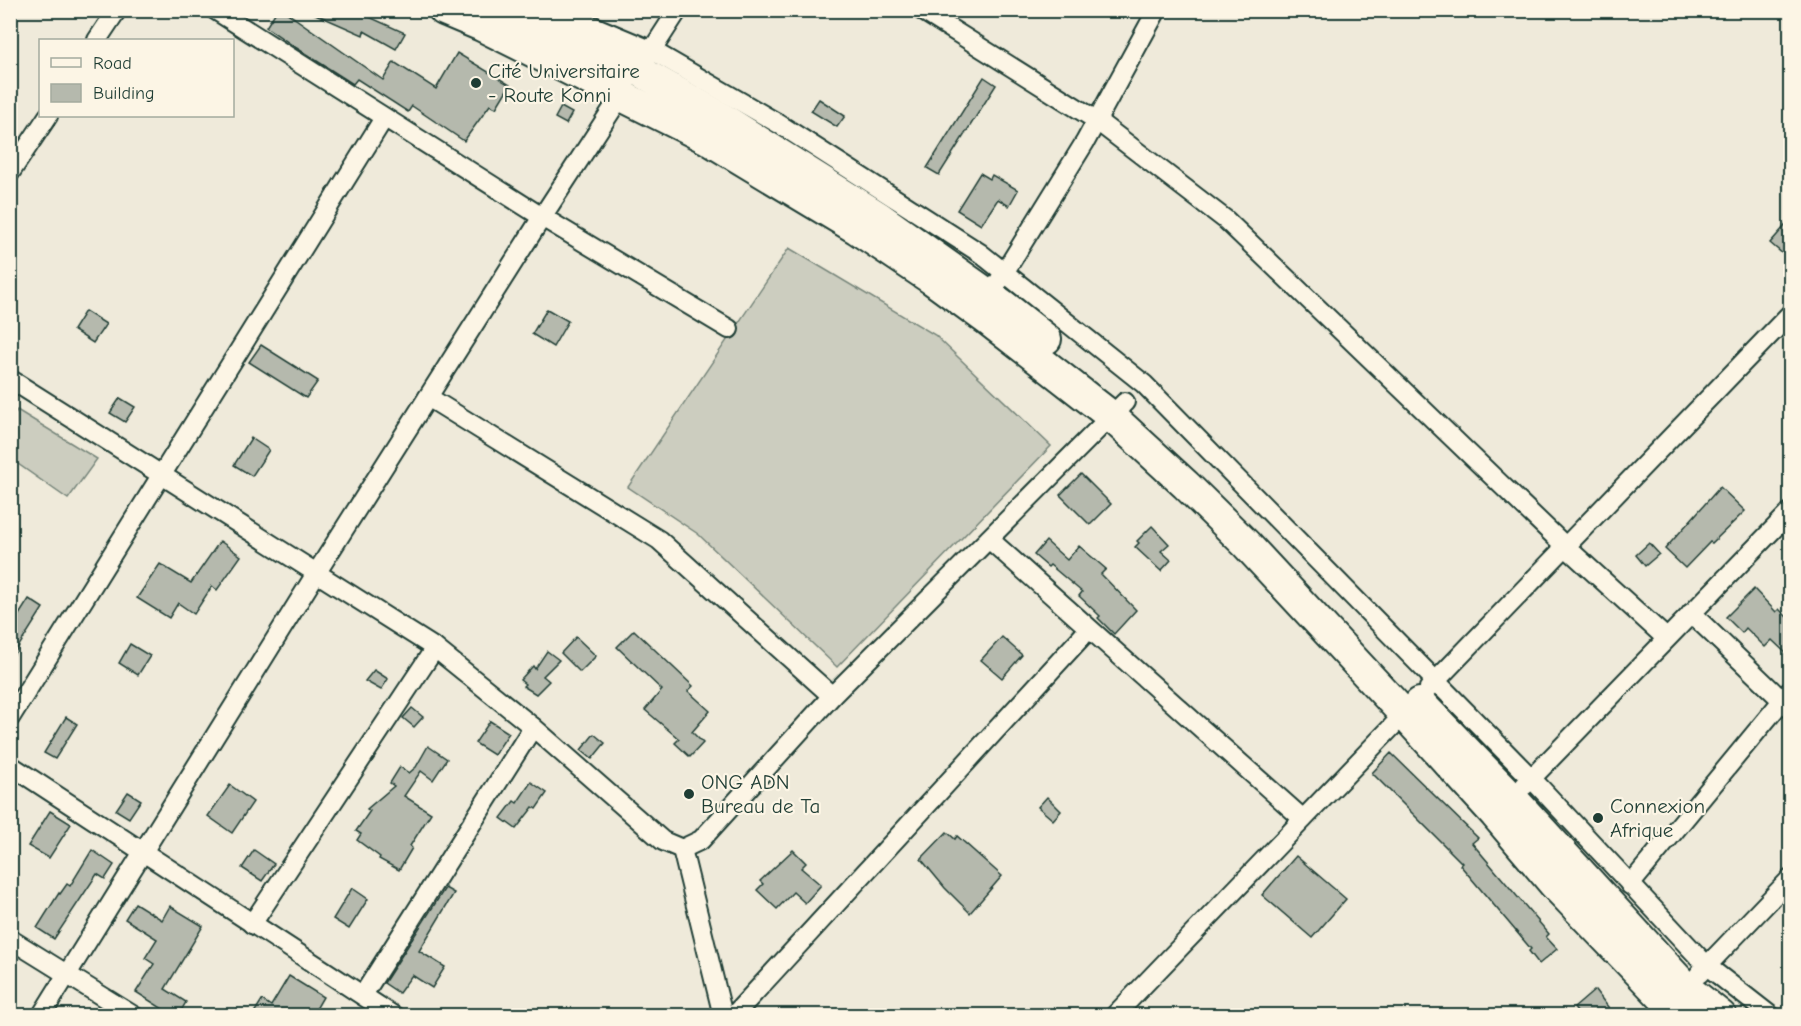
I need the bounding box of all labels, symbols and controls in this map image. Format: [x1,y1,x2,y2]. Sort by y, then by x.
legend [39,39,234,117]
text: Road [93,53,132,74]
place label: Cité Universitaire - Route Konni [488,59,640,107]
marker: Cité Universitaire - Route Konni [469,76,483,90]
text: Building [93,83,155,104]
place label: ONG ADN Bureau de Ta [701,770,820,818]
marker: ONG ADN Bureau de Ta [682,787,696,801]
place label: Connexion Afrique [1610,794,1705,842]
marker: Connexion Afrique [1591,811,1605,825]

